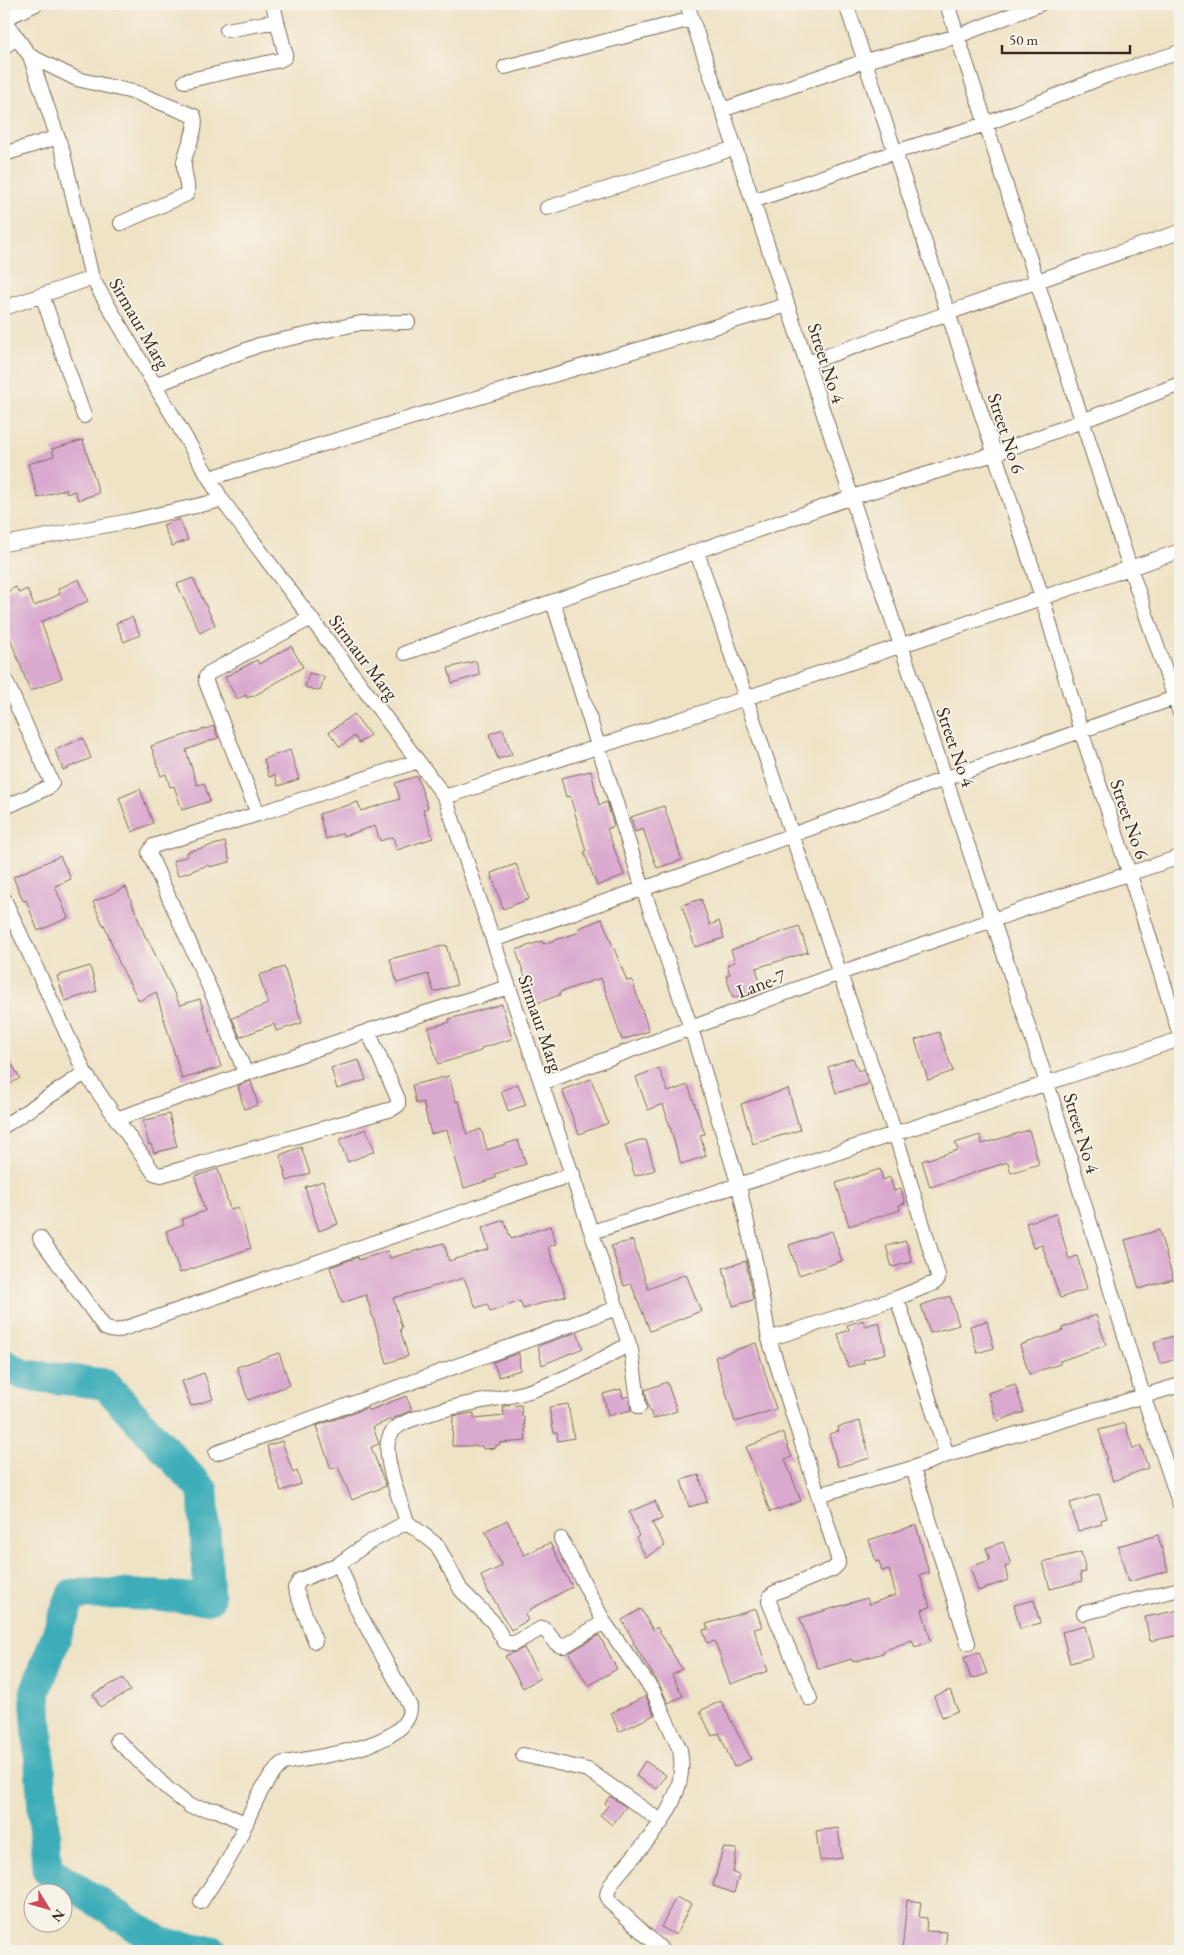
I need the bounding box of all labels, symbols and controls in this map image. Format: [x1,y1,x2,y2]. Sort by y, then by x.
scale bar [1002,22,1129,54]
text: 50 m [1009,30,1038,49]
street label: Sirmaur Marg [103,273,176,374]
street label: Street No 4 [802,320,851,407]
street label: Street No 6 [982,390,1031,476]
street label: Sirmaur Marg [323,609,405,706]
street label: Street No 4 [930,704,981,791]
street label: Street No 6 [1104,776,1155,862]
street label: Lane-7 [733,963,790,1004]
street label: Sirmaur Marg [512,971,569,1076]
street label: Street No 4 [1057,1090,1106,1177]
north arrow [22,1882,72,1932]
text: N [47,1906,69,1926]

